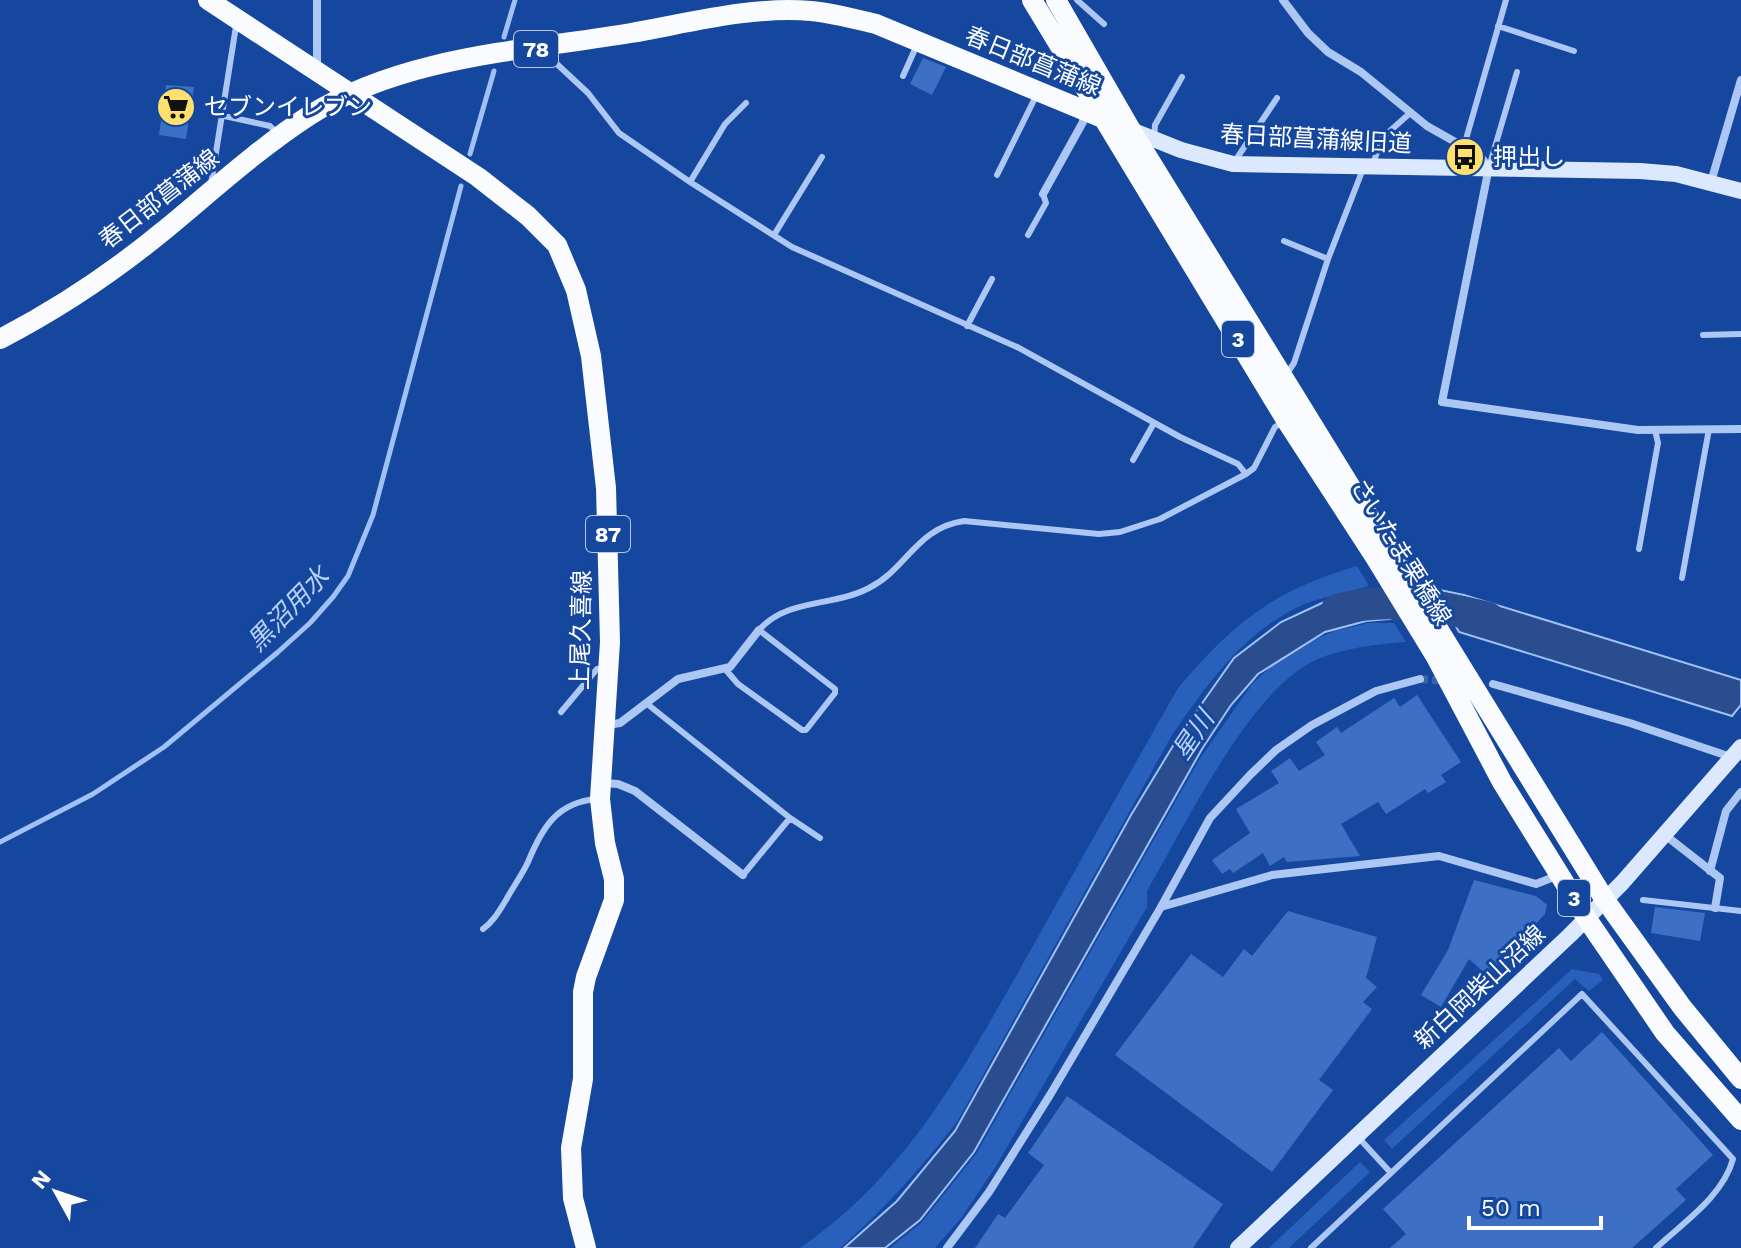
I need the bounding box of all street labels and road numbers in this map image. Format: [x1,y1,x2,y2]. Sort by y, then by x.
street label: 春日部菖蒲線 [961,21,1105,101]
road number: 78 [514,31,558,67]
street label: 春日部菖蒲線旧道 [1219,120,1413,158]
street label: 春日部菖蒲線 [94,144,224,254]
road number: 3 [1222,321,1254,357]
street label: さいたま栗橋線 [1345,474,1457,630]
road number: 87 [586,516,630,552]
street label: 上尾久喜線 [566,570,596,690]
road number: 3 [1558,880,1590,916]
street label: 新白岡柴山沼線 [1409,919,1551,1055]

